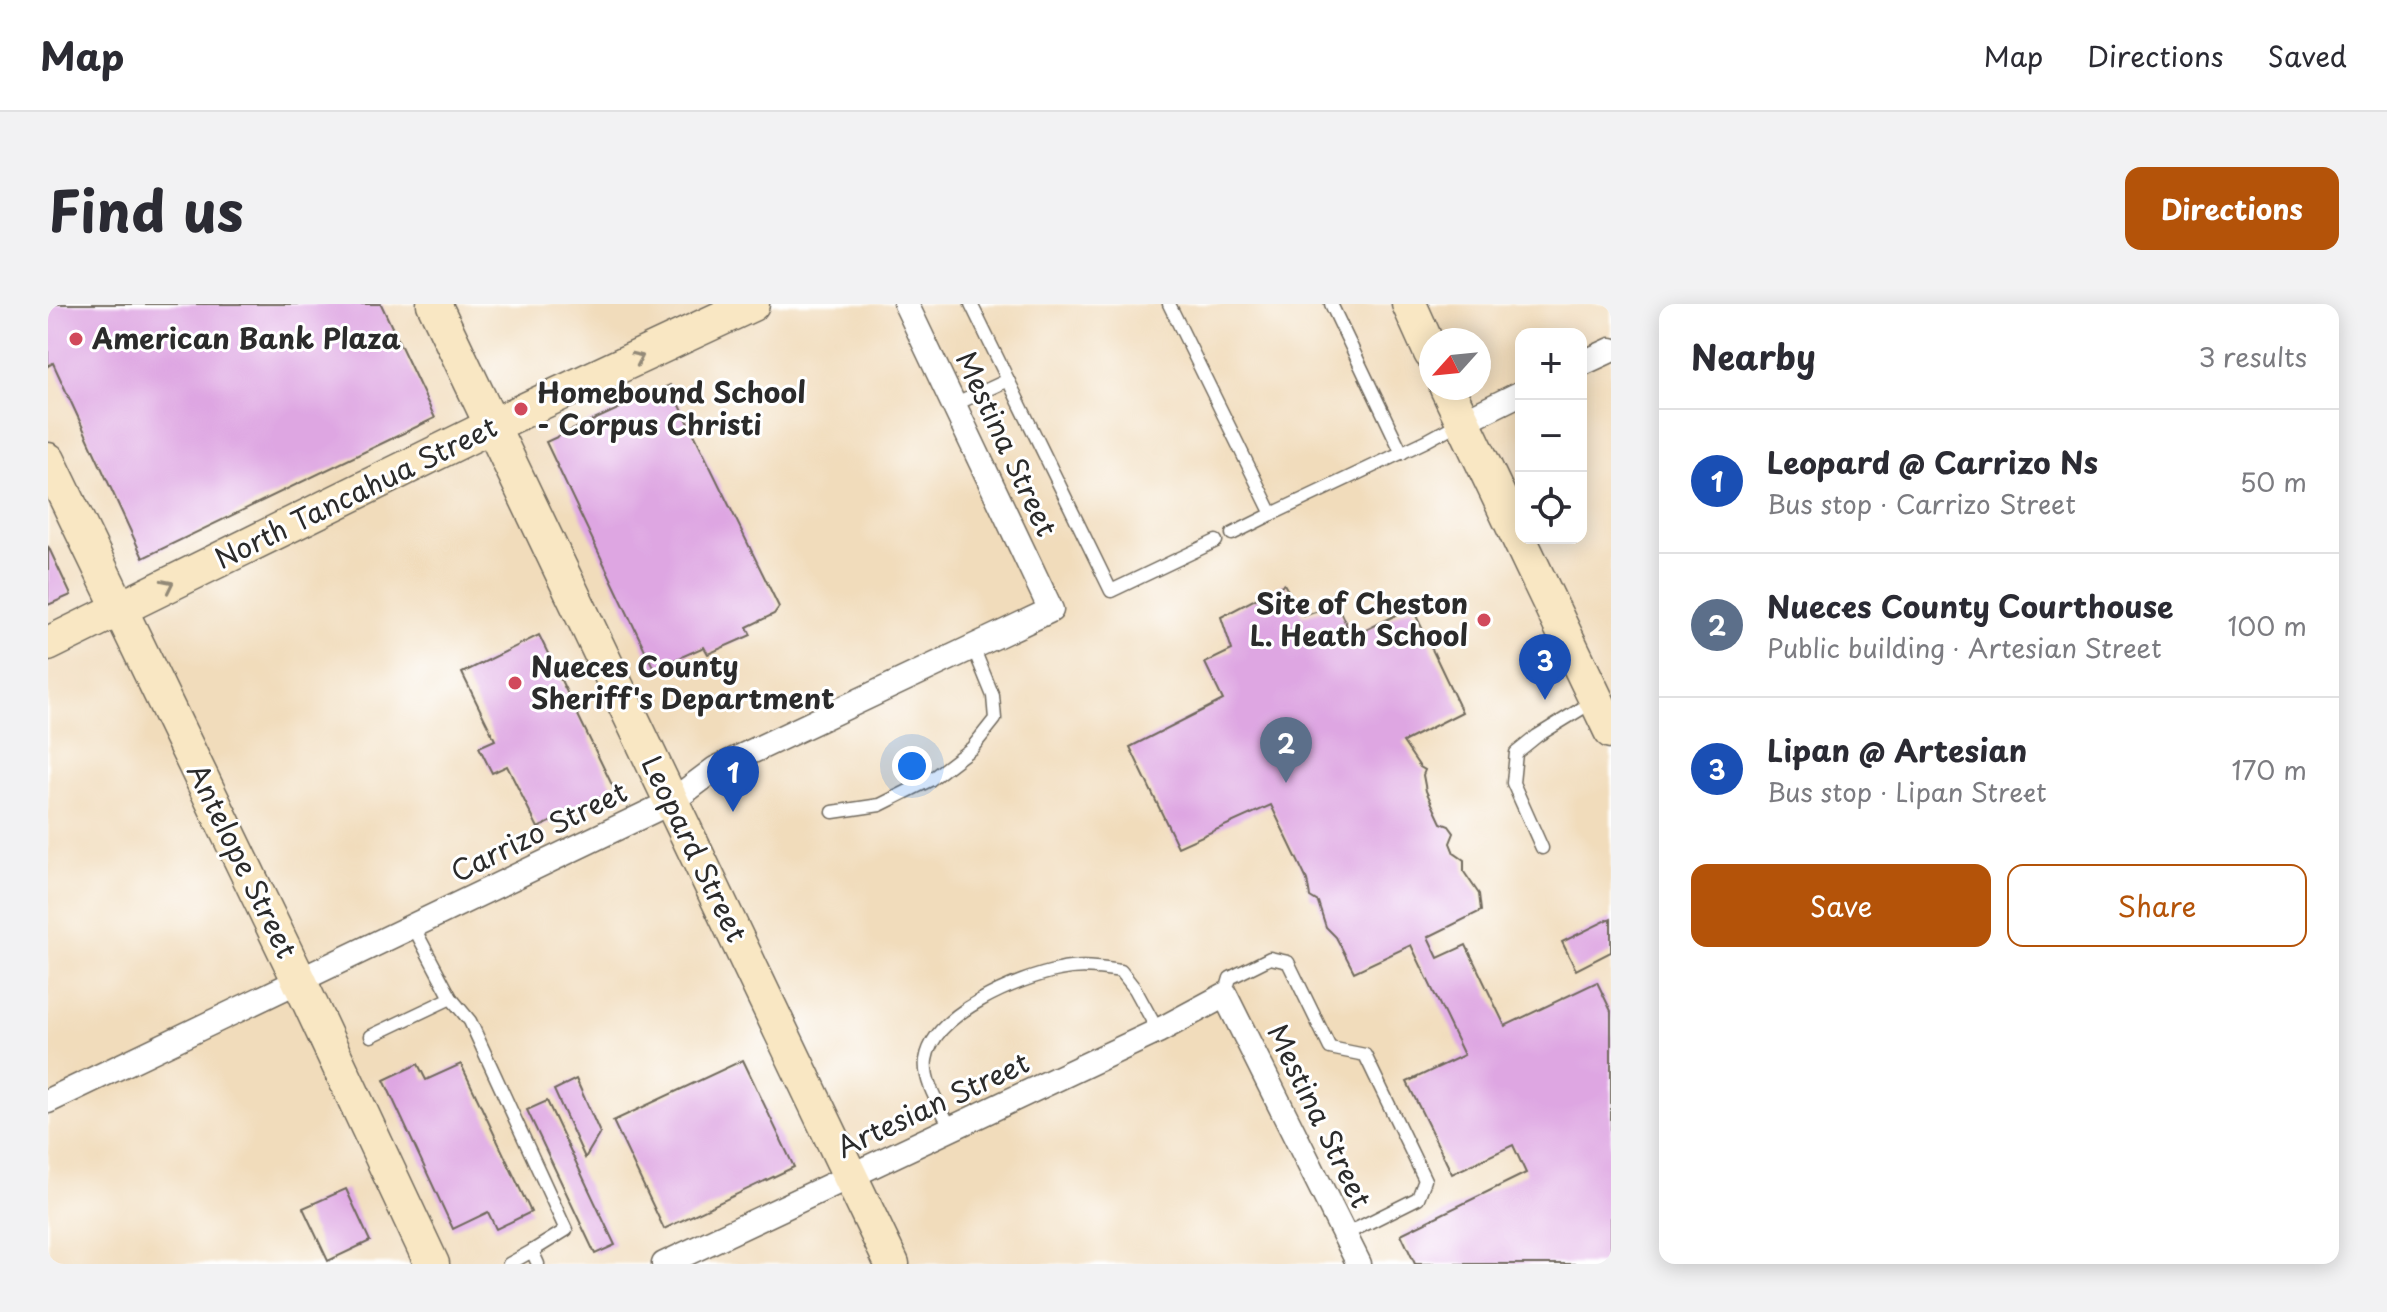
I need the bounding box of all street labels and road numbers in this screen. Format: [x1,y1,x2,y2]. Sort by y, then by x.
street label: Mestina Street [946,344,1069,543]
street label: North Tancahua Street [207,404,504,579]
street label: Leopard Street [632,748,759,949]
street label: Antelope Street [177,755,309,965]
street label: Carrizo Street [443,769,634,892]
street label: Mestina Street [1257,1016,1384,1215]
street label: Artesian Street [829,1040,1036,1167]

